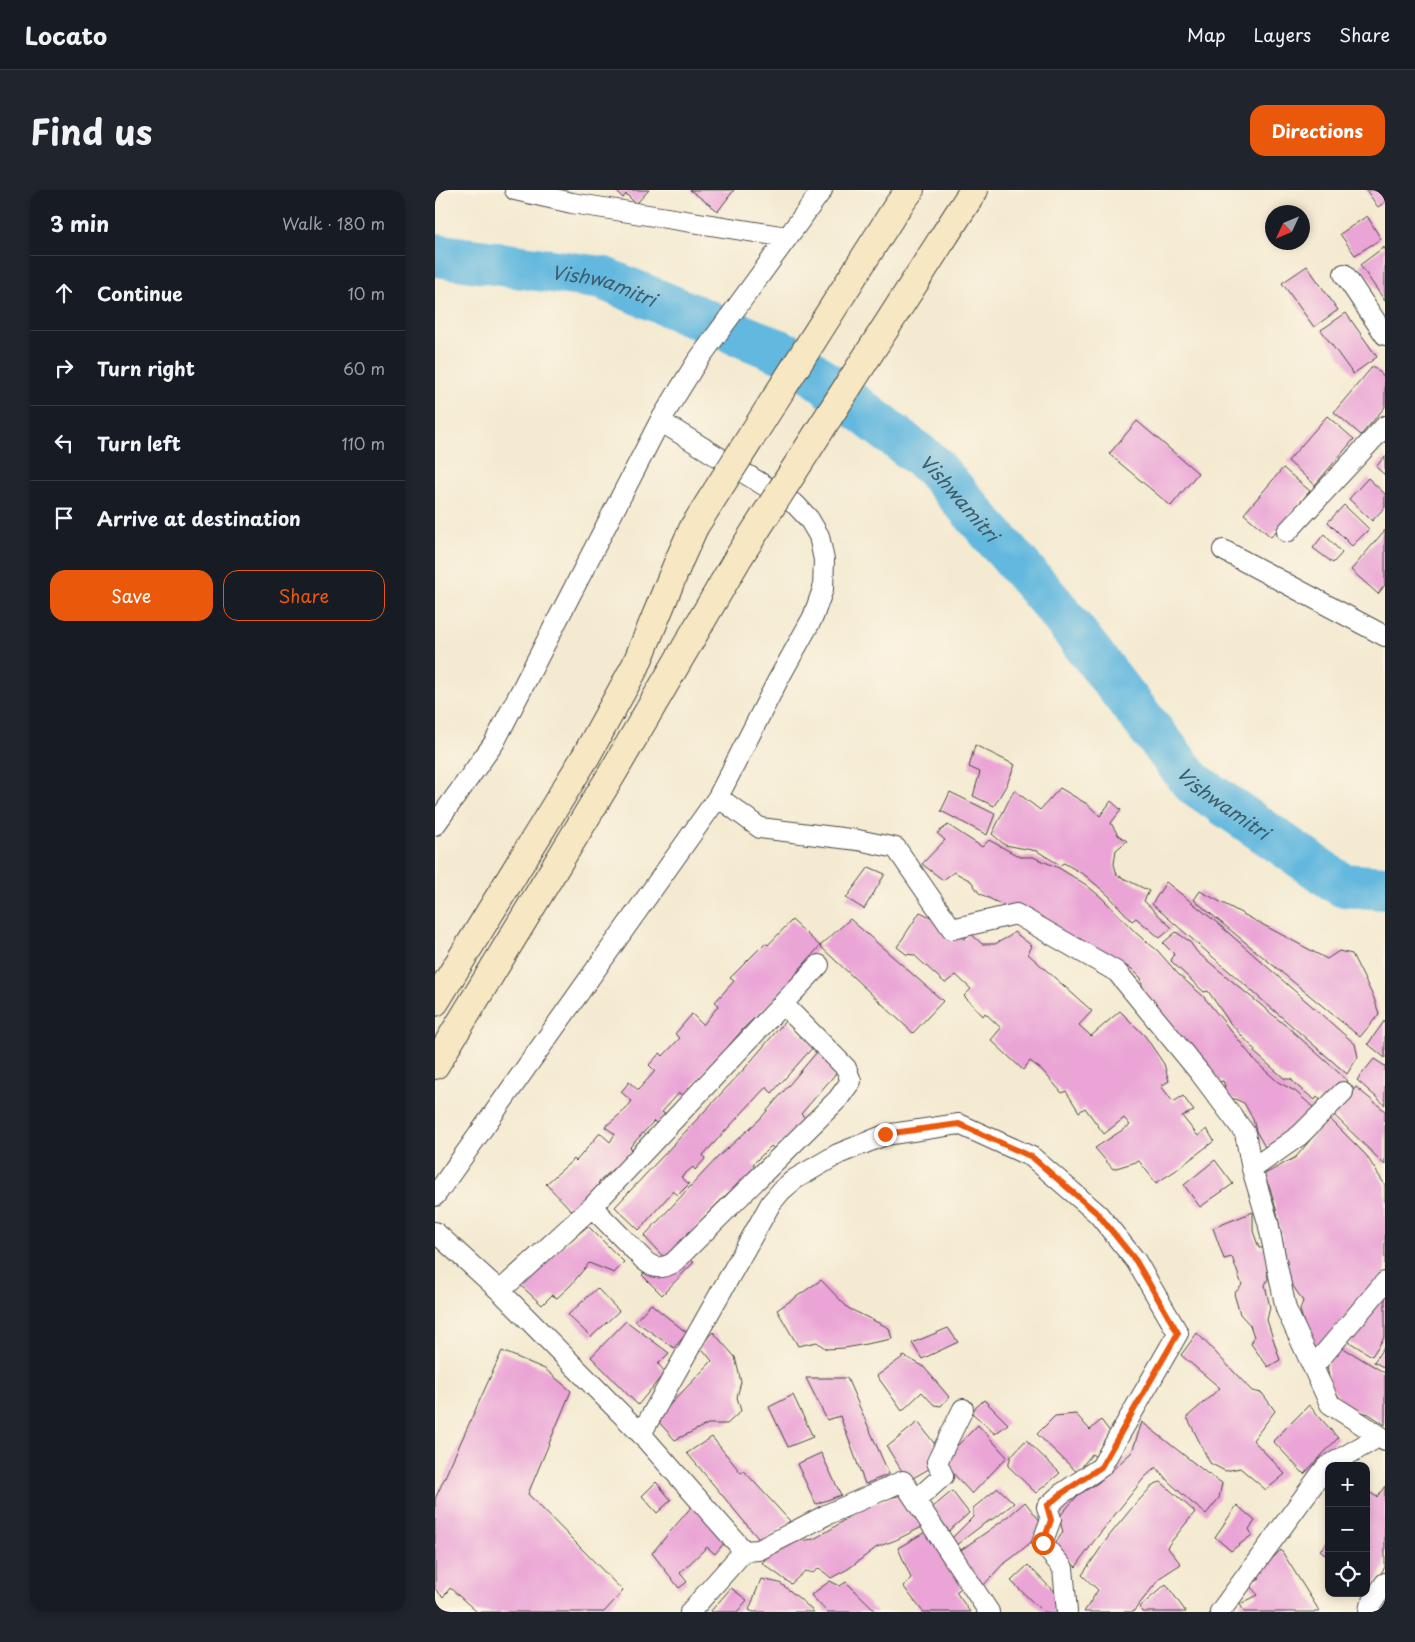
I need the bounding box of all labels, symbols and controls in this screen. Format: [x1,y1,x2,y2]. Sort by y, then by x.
text: Locato [25,17,107,53]
text: Map [1187,21,1226,48]
text: Layers [1254,21,1311,48]
text: Share [1339,21,1390,48]
text: Find us [30,104,152,157]
button: Directions [1250,105,1385,156]
north arrow [1265,205,1310,250]
text: 3 min [50,207,109,239]
text: Walk · 180 m [282,211,385,235]
water label: Vishwamitri [550,257,663,314]
icon: ahead [50,279,78,307]
text: Continue [97,279,183,307]
text: 10 m [348,281,385,305]
icon: right [50,354,78,382]
text: Turn right [97,354,195,382]
text: 60 m [343,356,385,380]
icon: left [50,429,78,457]
text: Turn left [97,429,181,457]
text: 110 m [342,431,385,455]
water label: Vishwamitri [914,447,1008,550]
icon: arrive [50,504,78,532]
text: Arrive at destination [97,504,301,532]
button: Save [50,570,213,621]
button: Share [223,570,385,621]
water label: Vishwamitri [1171,760,1278,847]
route end [874,1123,897,1146]
map controls [1325,1462,1370,1597]
button: + [1325,1462,1370,1507]
button: − [1325,1507,1370,1552]
route start [1032,1532,1055,1555]
button: locate [1325,1552,1370,1597]

